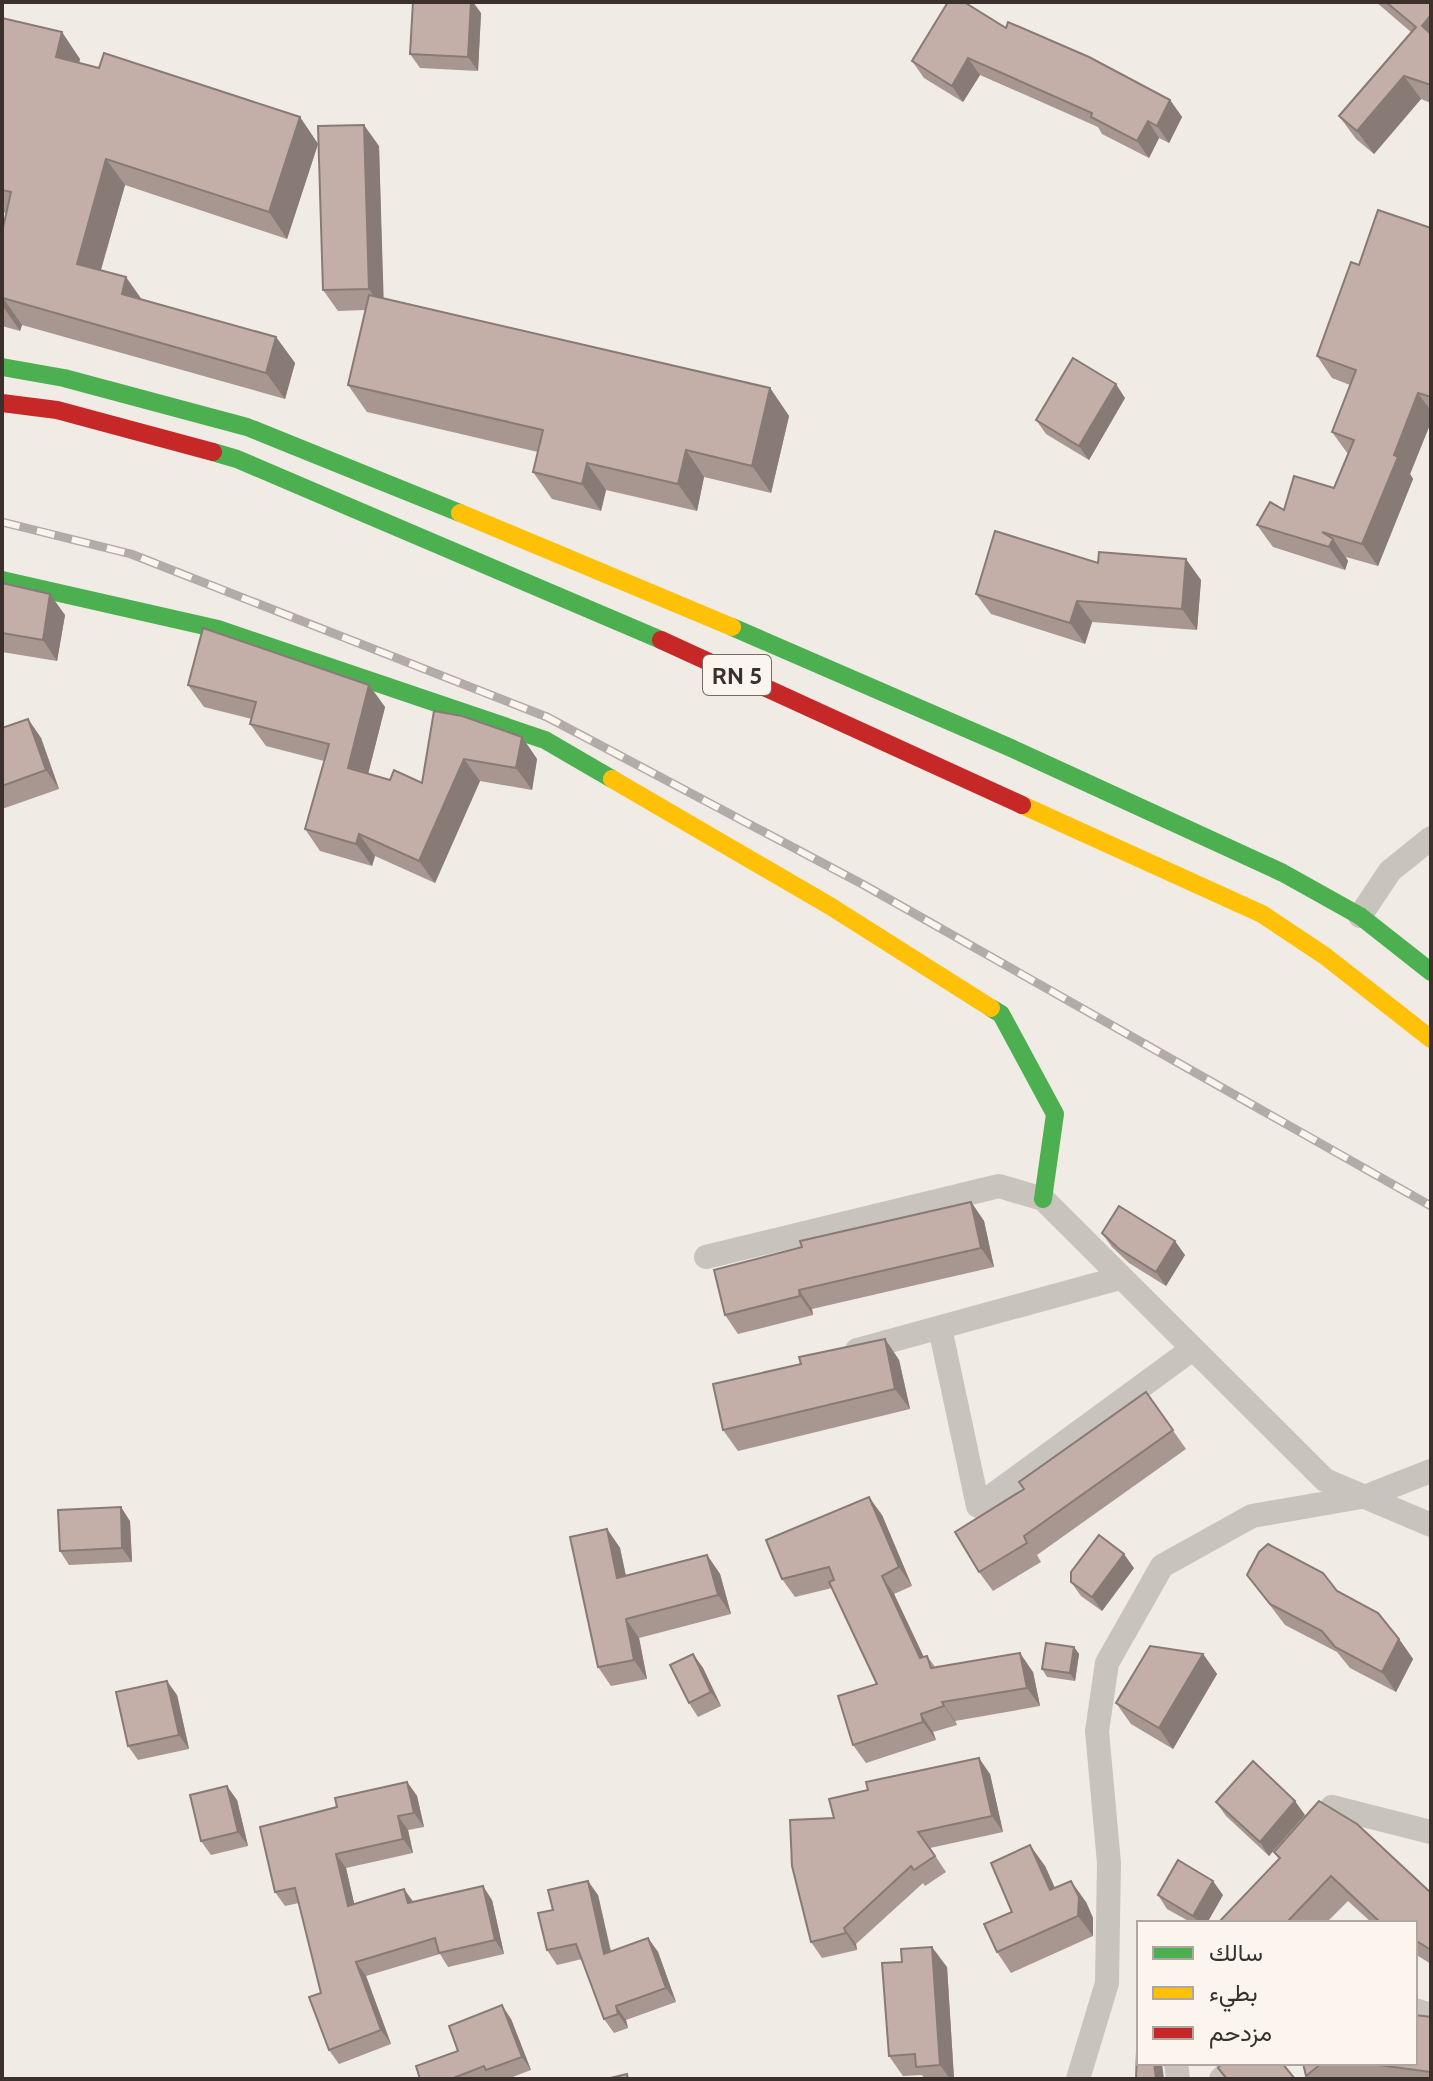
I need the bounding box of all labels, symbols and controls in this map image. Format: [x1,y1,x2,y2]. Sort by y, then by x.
road number: RN 5 [703,655,771,695]
legend [1137,1921,1417,2065]
text: سالك [1209,1938,1263,1967]
text: بطيء [1209,1978,1258,2012]
text: مزدحم [1209,2018,1272,2049]

